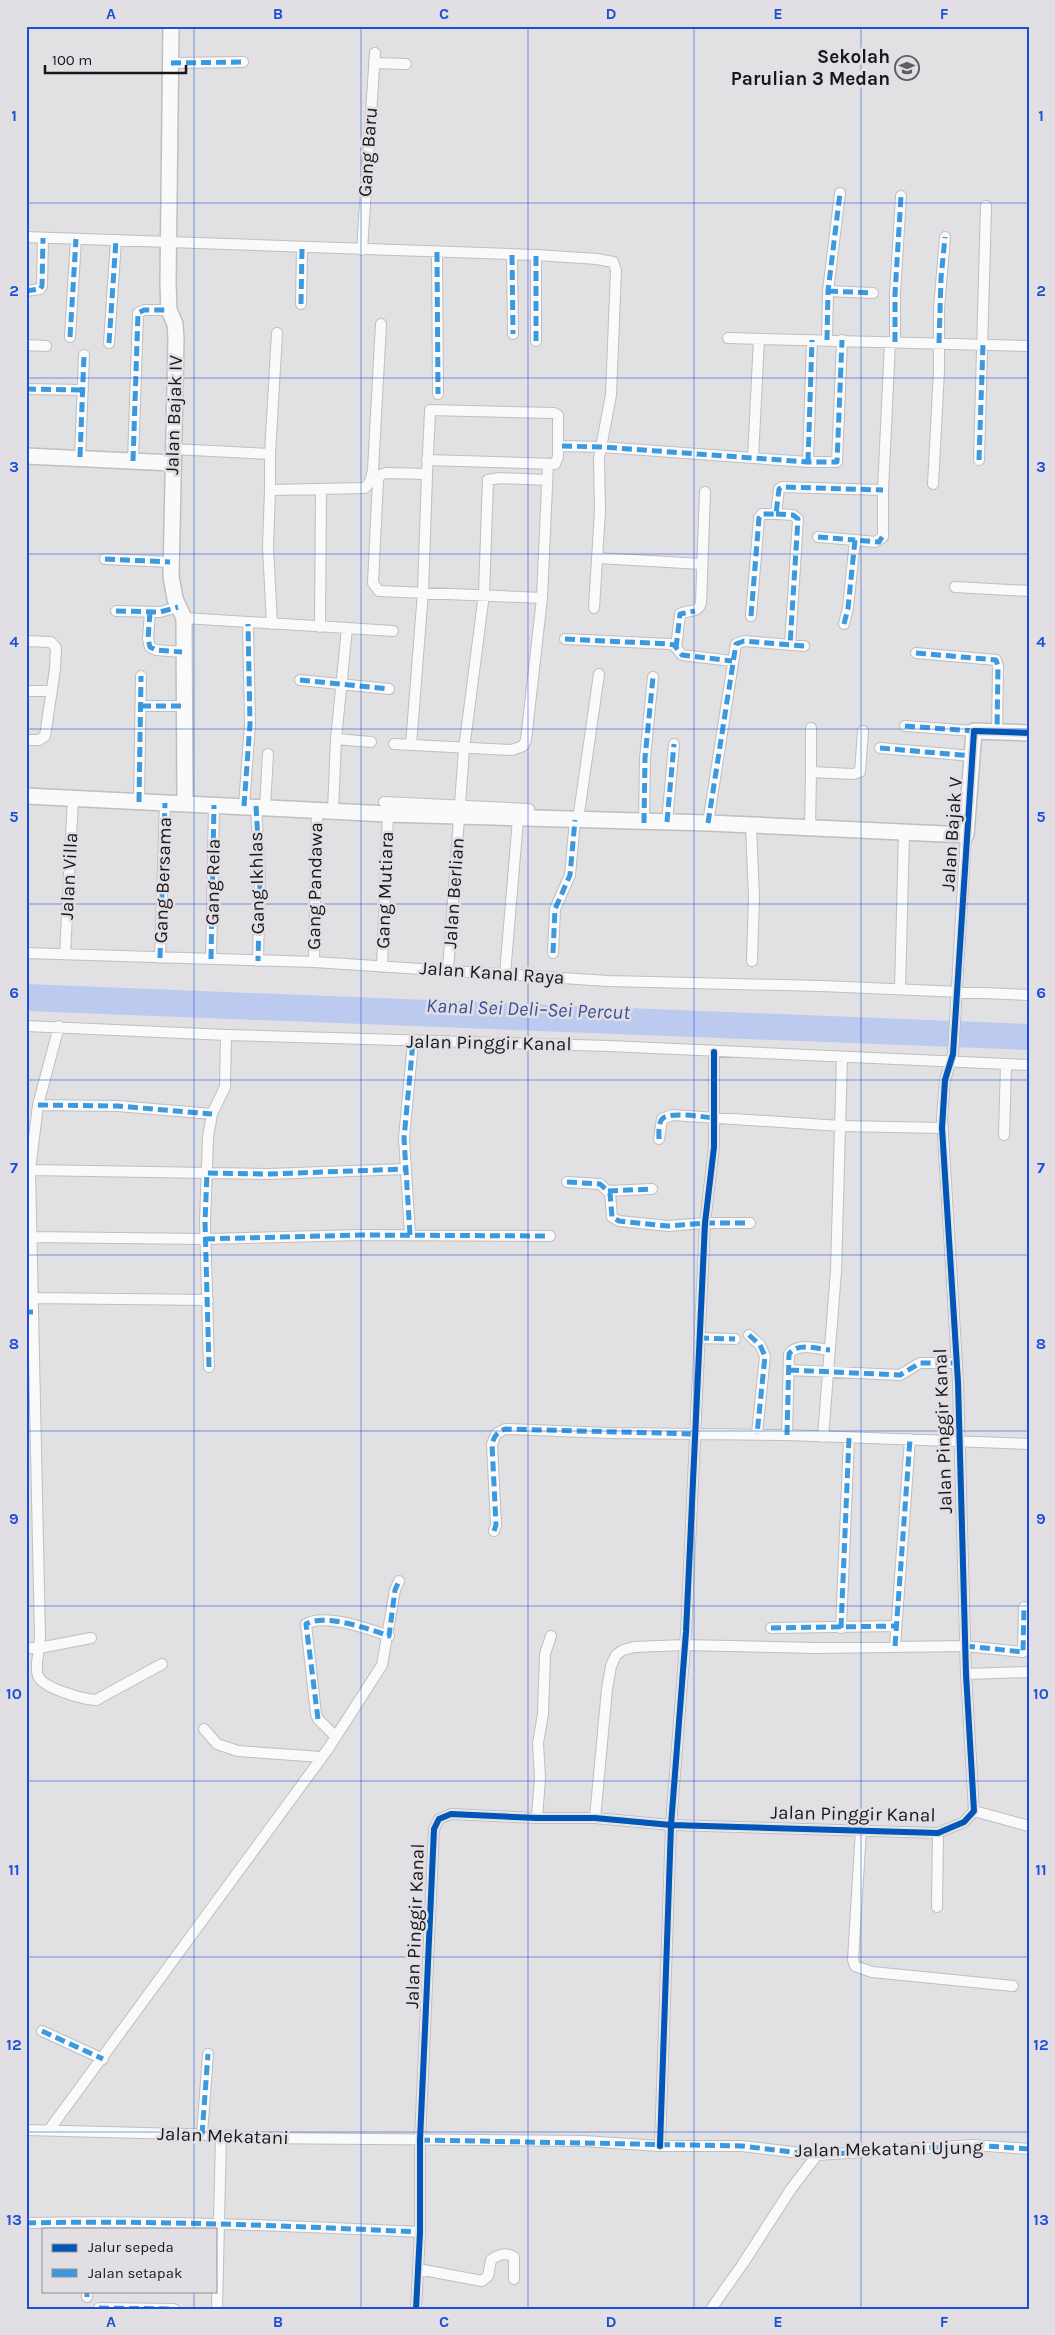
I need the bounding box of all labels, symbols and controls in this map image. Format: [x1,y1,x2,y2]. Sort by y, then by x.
text: A [106,4,116,23]
text: B [273,4,283,23]
text: C [439,4,449,23]
text: D [606,4,617,23]
text: E [773,4,783,23]
text: F [940,4,949,23]
scale bar [45,42,186,74]
place label: Sekolah Parulian 3 Medan [731,46,890,90]
text: 100 m [52,51,92,69]
school or university icon: Sekolah Parulian 3 Medan [894,55,920,81]
text: 1 [11,106,17,125]
street label: Gang Baru [354,106,382,198]
text: 1 [1038,106,1044,125]
text: 2 [9,281,19,300]
text: 2 [1036,281,1046,300]
street label: Jalan Bajak IV [161,354,187,475]
text: 3 [9,457,19,476]
text: 3 [1036,457,1046,476]
text: 4 [9,632,19,651]
text: 4 [1036,632,1046,651]
street label: Jalan Bajak V [937,776,967,892]
text: 5 [9,807,19,826]
text: 5 [1036,807,1046,826]
street label: Gang Bersama [150,816,176,944]
street label: Gang Pandawa [303,822,327,950]
street label: Gang Ikhlas [245,831,269,935]
street label: Gang Mutiara [372,831,398,949]
street label: Jalan Villa [56,832,82,920]
street label: Jalan Berlian [439,837,469,949]
street label: Gang Rela [201,839,225,925]
street label: Jalan Kanal Raya [419,957,565,989]
text: 6 [9,983,19,1002]
text: 6 [1036,983,1046,1002]
water label: Kanal Sei Deli–Sei Percut [426,994,631,1024]
street label: Jalan Pinggir Kanal [406,1031,572,1055]
text: 7 [10,1158,18,1177]
text: 7 [1037,1158,1045,1177]
text: 8 [9,1334,19,1353]
text: 8 [1036,1334,1046,1353]
street label: Jalan Pinggir Kanal [929,1348,957,1514]
text: 9 [9,1509,19,1528]
text: 9 [1036,1509,1046,1528]
text: 10 [6,1684,22,1703]
text: 10 [1033,1684,1049,1703]
street label: Jalan Pinggir Kanal [770,1802,936,1826]
street label: Jalan Pinggir Kanal [401,1843,429,2009]
text: 11 [8,1860,20,1879]
text: 11 [1035,1860,1047,1879]
text: 12 [6,2035,22,2054]
text: 12 [1033,2035,1049,2054]
street label: Jalan Mekatani [157,2123,289,2149]
street label: Jalan Mekatani Ujung [795,2136,984,2162]
text: 13 [6,2210,22,2229]
text: 13 [1033,2210,1049,2229]
legend [42,2228,218,2292]
text: Jalur sepeda [88,2238,174,2256]
text: Jalan setapak [88,2264,182,2282]
text: A [106,2312,116,2331]
text: B [273,2312,283,2331]
text: C [439,2312,449,2331]
text: D [606,2312,617,2331]
text: E [773,2312,783,2331]
text: F [940,2312,949,2331]

